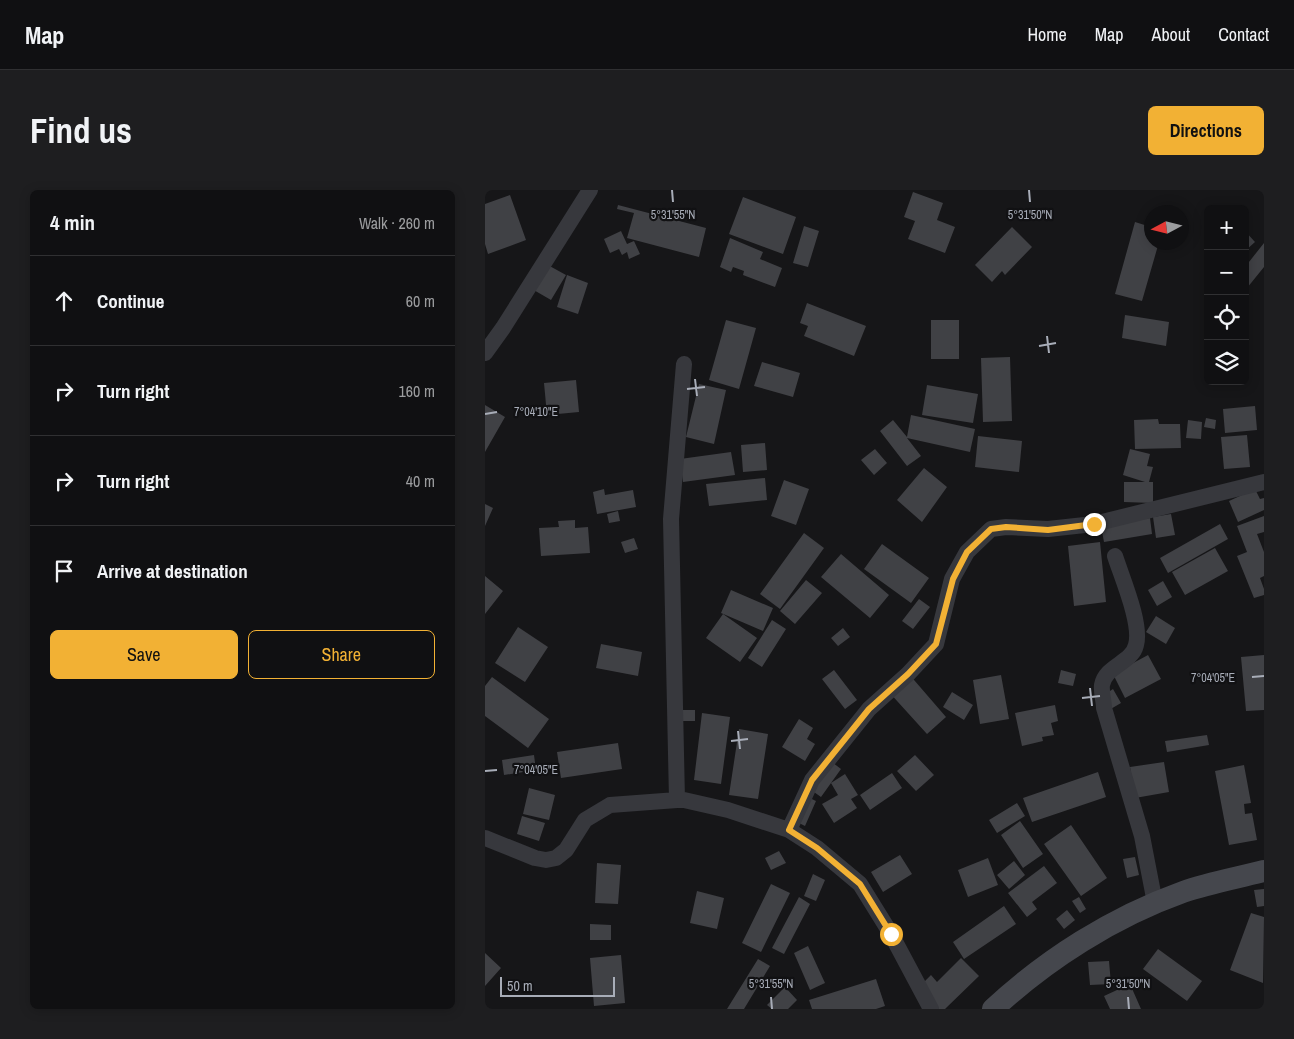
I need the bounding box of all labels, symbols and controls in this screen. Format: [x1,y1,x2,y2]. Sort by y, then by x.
text: Map [25,19,64,51]
text: Home [1027,22,1067,47]
text: Map [1095,22,1124,47]
text: About [1152,22,1190,47]
text: Contact [1218,22,1269,47]
button: Directions [1148,106,1264,155]
text: Find us [30,107,132,154]
north arrow [1144,205,1189,250]
map controls [1204,205,1249,385]
button: + [1204,205,1249,250]
text: 5°31'55"N [651,207,695,223]
text: 5°31'50"N [1008,207,1052,223]
text: 4 min [50,208,95,237]
text: Walk · 260 m [359,212,435,234]
button: − [1204,250,1249,295]
icon: ahead [50,287,78,315]
text: Continue [97,288,165,314]
text: 60 m [406,290,435,312]
button: locate [1204,295,1249,340]
button: layers [1204,340,1249,385]
icon: right [50,377,78,405]
text: Turn right [97,378,169,404]
text: 160 m [399,380,435,402]
text: 7°04'10"E [514,404,558,420]
icon: right [50,467,78,495]
text: Turn right [97,468,169,494]
text: 40 m [406,470,435,492]
route end [1083,513,1106,536]
icon: arrive [50,557,78,585]
text: Arrive at destination [97,558,248,584]
button: Save [50,630,238,679]
button: Share [248,630,435,679]
text: 7°04'05"E [1191,670,1235,686]
text: 7°04'05"E [514,762,558,778]
route start [880,923,903,946]
scale bar [500,974,615,997]
text: 5°31'55"N [749,976,793,992]
text: 5°31'50"N [1106,976,1150,992]
text: 50 m [507,977,533,995]

